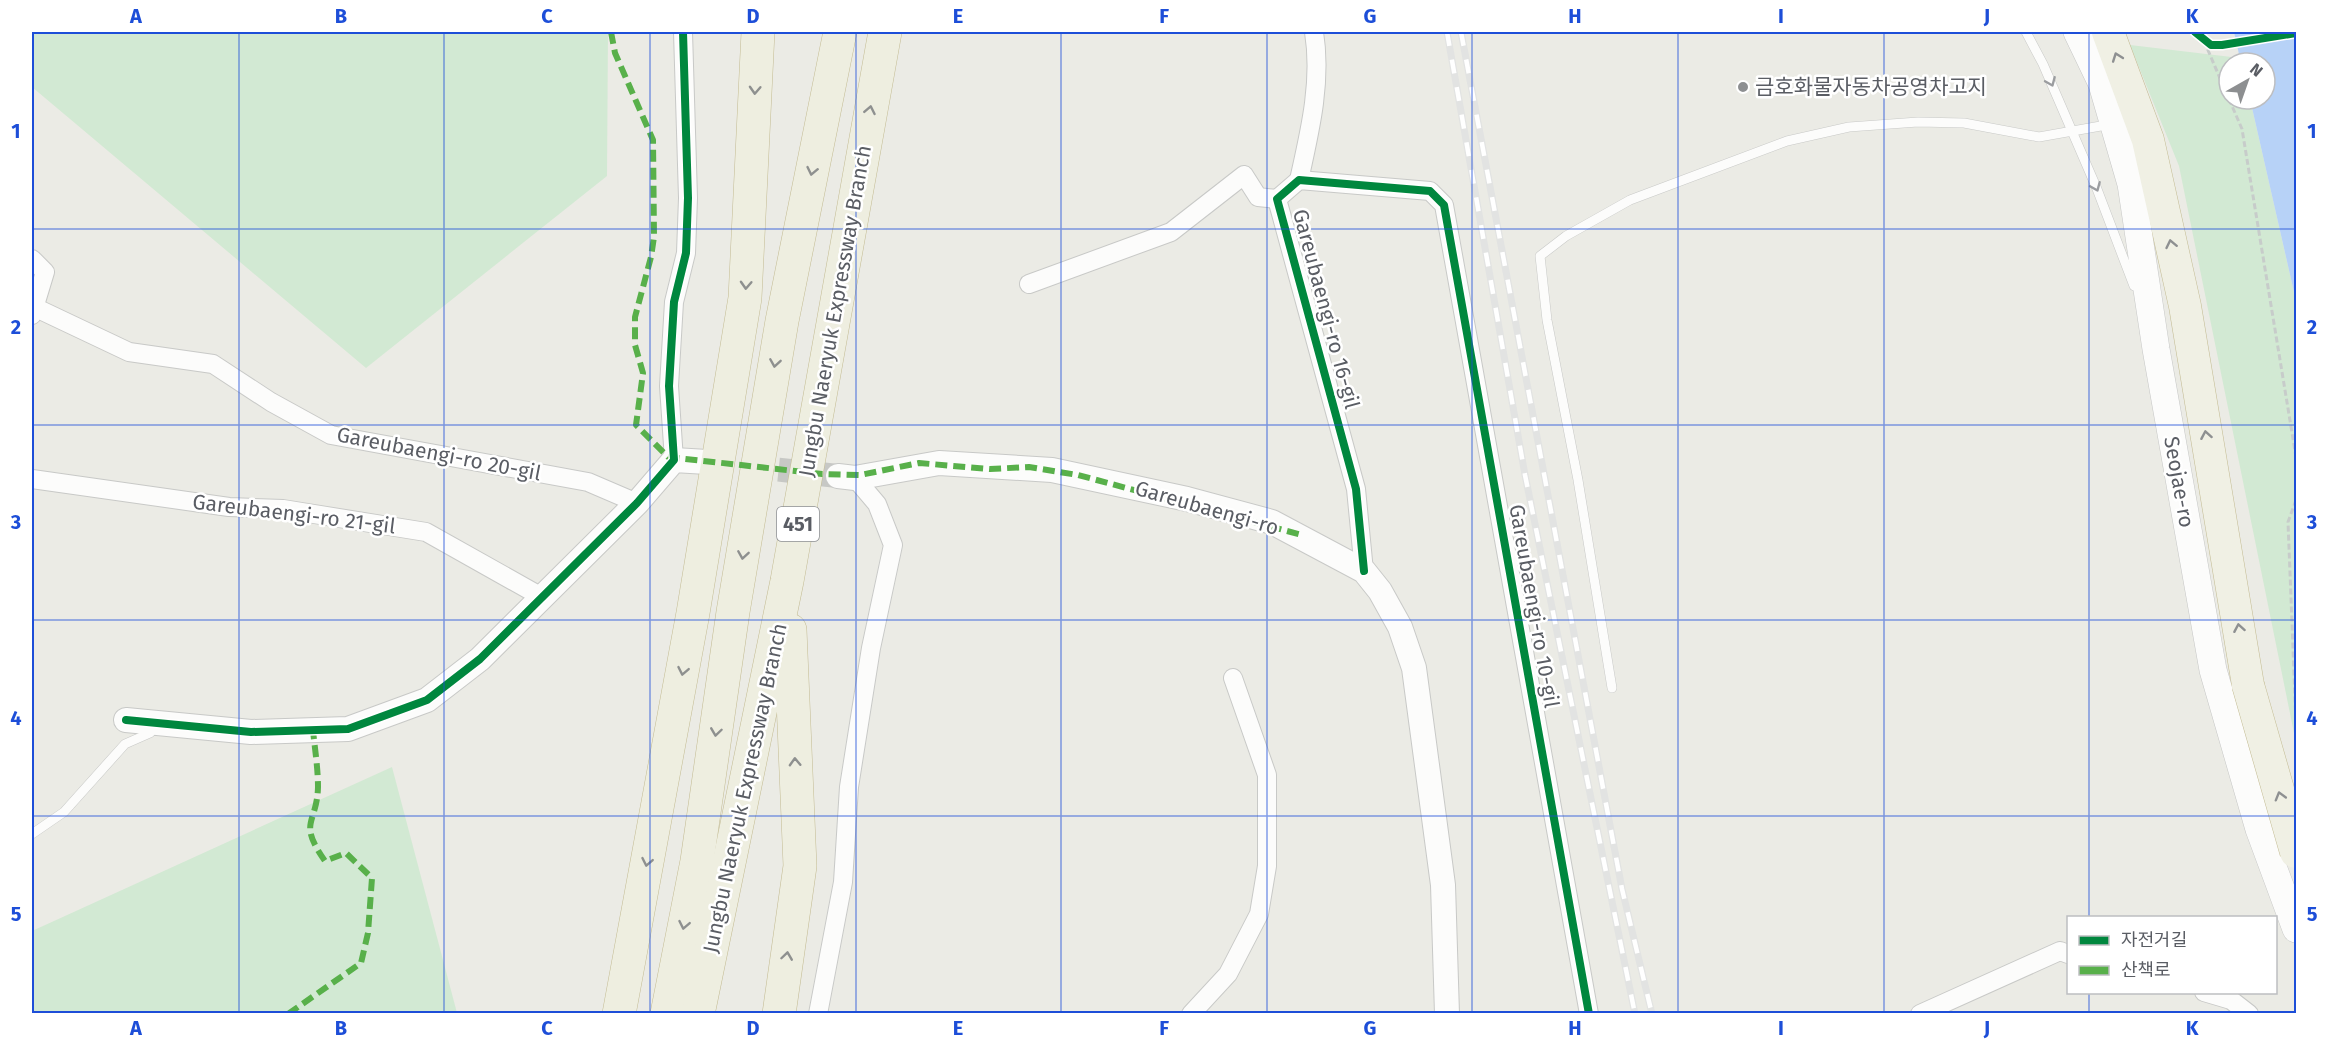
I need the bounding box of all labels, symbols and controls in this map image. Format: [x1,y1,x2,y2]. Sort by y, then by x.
text: A [129,4,143,28]
text: B [335,4,347,28]
text: C [541,4,553,28]
text: D [746,4,760,28]
text: E [953,4,963,28]
text: F [1159,4,1169,28]
text: G [1364,4,1376,28]
text: H [1568,4,1582,28]
text: I [1778,4,1784,28]
text: J [1983,4,1990,28]
text: K [2186,4,2199,28]
north arrow [2217,51,2277,111]
one-way arrow [2112,52,2125,62]
text: N [2246,59,2266,81]
place label: 금호화물자동차공영차고지 [1755,74,1987,100]
one-way arrow [2044,75,2056,86]
marker: 금호화물자동차공영차고지 [1736,80,1750,94]
one-way arrow [749,85,762,94]
one-way arrow [863,106,876,116]
text: 1 [11,119,21,143]
text: 1 [2307,119,2317,143]
street label: Jungbu Naeryuk Expressway Branch [793,143,877,479]
one-way arrow [806,166,819,176]
one-way arrow [2089,181,2101,192]
street label: Gareubaengi-ro 16-gil [1287,206,1365,412]
one-way arrow [2165,239,2178,249]
one-way arrow [739,280,752,289]
text: 2 [11,315,21,339]
text: 2 [2307,315,2317,339]
one-way arrow [769,357,782,367]
street label: Gareubaengi-ro 20-gil [335,421,543,487]
one-way arrow [2201,431,2213,440]
street label: Seojae-ro [2158,434,2200,530]
street label: Gareubaengi-ro [1132,475,1282,541]
street label: Gareubaengi-ro 21-gil [191,489,397,539]
street label: Gareubaengi-ro 10-gil [1503,502,1565,710]
road number: 451 [777,507,819,541]
text: 3 [10,510,21,534]
text: 3 [2306,510,2317,534]
one-way arrow [737,550,749,560]
street label: Jungbu Naeryuk Expressway Branch [697,621,793,955]
one-way arrow [2233,623,2245,632]
one-way arrow [677,665,690,675]
text: 4 [10,706,22,730]
text: 4 [2306,706,2318,730]
one-way arrow [710,728,722,737]
one-way arrow [789,757,802,766]
one-way arrow [2275,791,2287,802]
one-way arrow [641,857,654,867]
text: 5 [11,902,22,926]
text: 5 [2307,902,2318,926]
legend [2067,916,2277,994]
one-way arrow [678,920,691,930]
text: 자전거길 [2121,929,2187,951]
one-way arrow [780,951,792,960]
text: 산책로 [2121,959,2171,981]
text: A [129,1016,143,1040]
text: B [335,1016,347,1040]
text: C [541,1016,553,1040]
text: D [746,1016,760,1040]
text: E [953,1016,963,1040]
text: F [1159,1016,1169,1040]
text: G [1364,1016,1376,1040]
text: H [1568,1016,1582,1040]
text: I [1778,1016,1784,1040]
text: J [1983,1016,1990,1040]
text: K [2186,1016,2199,1040]

